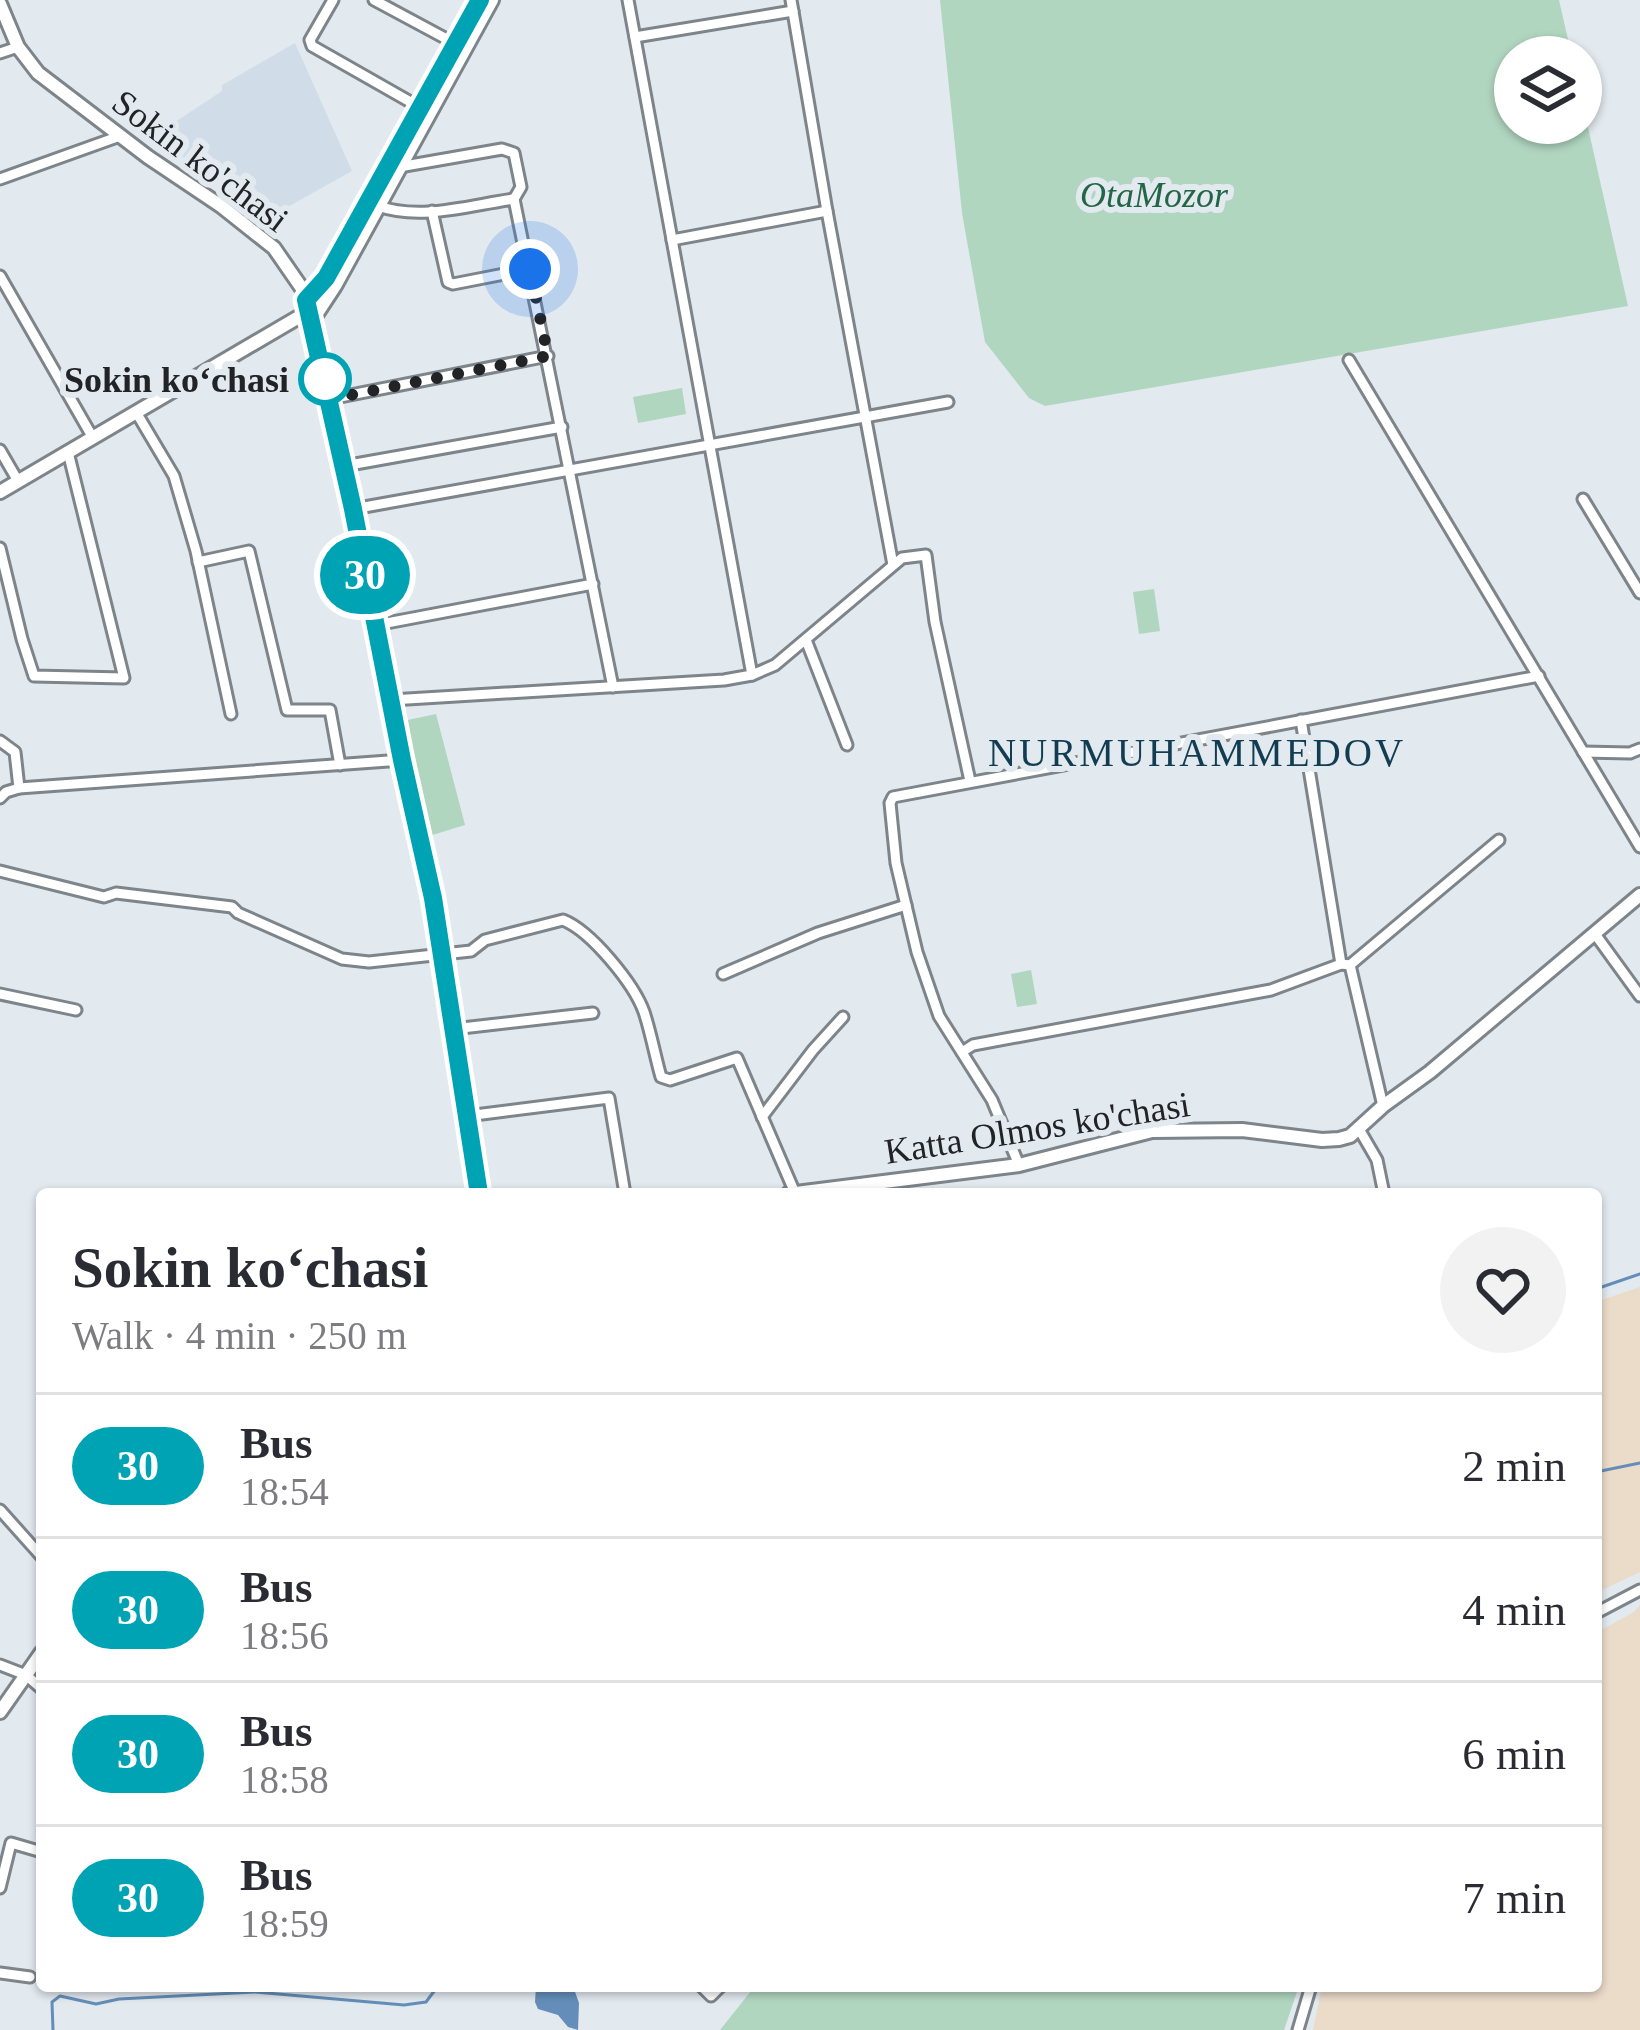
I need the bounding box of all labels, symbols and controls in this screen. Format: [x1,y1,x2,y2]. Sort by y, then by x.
map controls [1494,36,1602,144]
button: layers [1494,36,1602,144]
street label: Sokin ko'chasi [105,82,296,240]
park label: OtaMozor [1080,175,1229,215]
your location [500,239,560,299]
marker: Sokin koʻchasi [300,354,350,404]
place label: Sokin koʻchasi [64,360,289,400]
line badge: 30 [311,536,419,614]
text: 30 [344,552,386,598]
district label: NURMUHAMMEDOV [988,731,1406,774]
street label: Katta Olmos ko'chasi [882,1084,1193,1172]
button: heart [1440,1227,1566,1353]
text: Sokin koʻchasi [72,1236,428,1299]
text: Walk · 4 min · 250 m [72,1314,407,1357]
text: Bus [240,1418,313,1468]
text: 2 min [1462,1441,1566,1491]
text: 30 [117,1443,159,1489]
text: 18:54 [240,1470,329,1513]
text: Bus [240,1562,313,1612]
text: 4 min [1462,1585,1566,1635]
text: 30 [117,1587,159,1633]
text: 18:56 [240,1614,329,1657]
text: Bus [240,1706,313,1756]
text: 6 min [1462,1729,1566,1779]
text: 30 [117,1731,159,1777]
text: 18:58 [240,1758,329,1801]
text: Bus [240,1850,313,1900]
text: 7 min [1462,1873,1566,1923]
text: 30 [117,1875,159,1921]
text: 18:59 [240,1902,329,1945]

